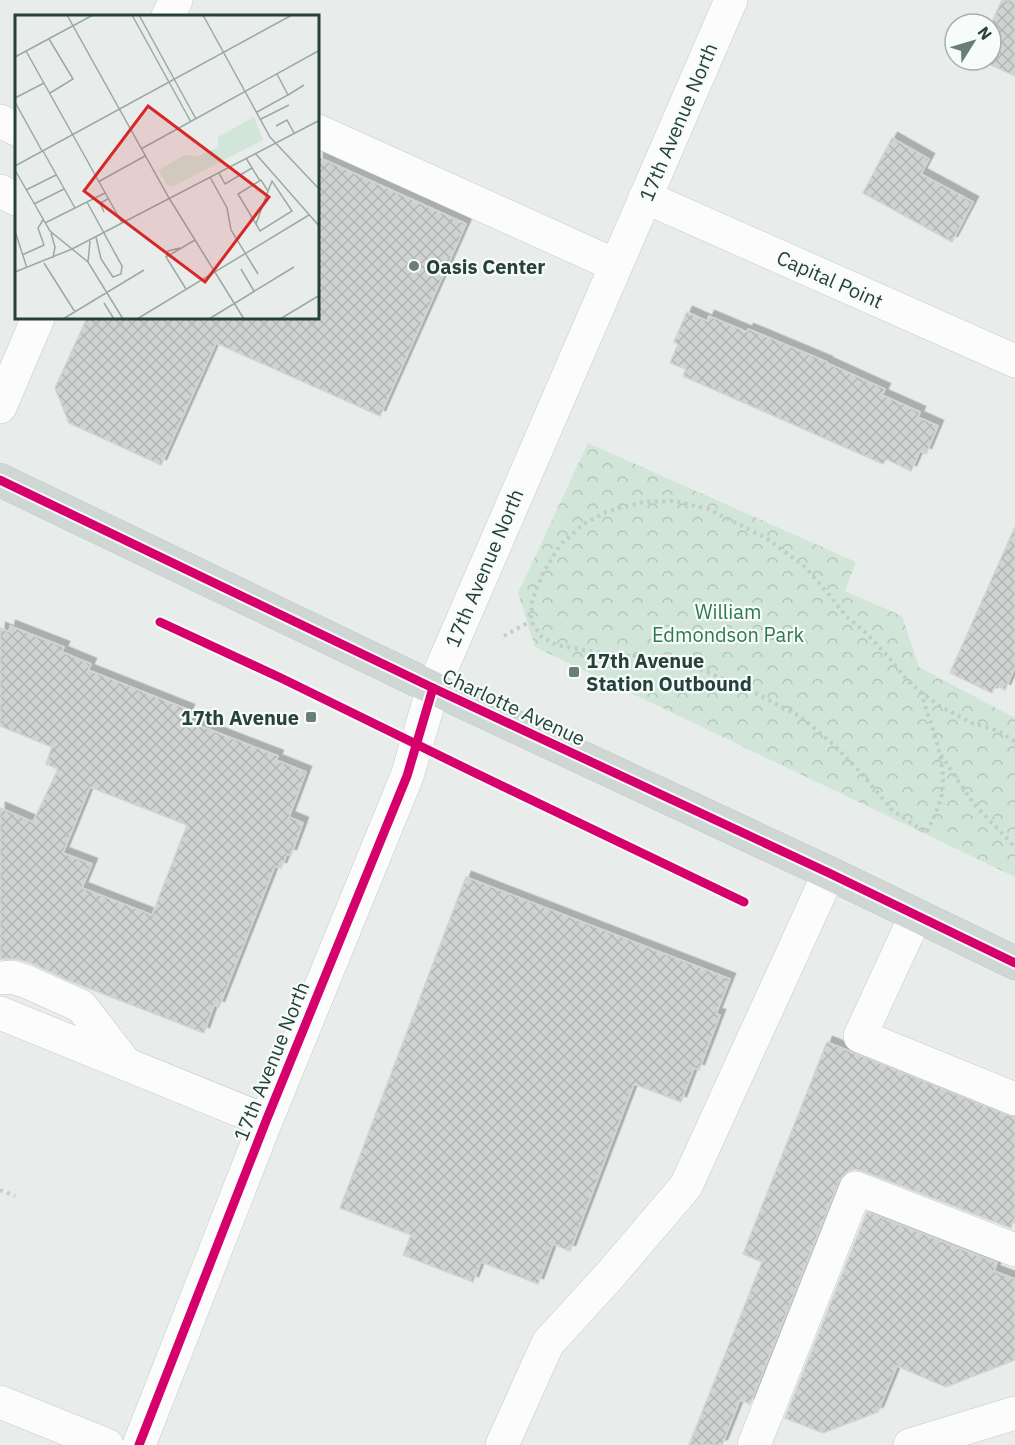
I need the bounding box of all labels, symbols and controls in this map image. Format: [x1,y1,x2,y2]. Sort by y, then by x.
north arrow [943,12,1003,72]
inset map [15,15,320,320]
text: N [974,22,996,44]
street label: 17th Avenue North [632,39,724,205]
street label: Capital Point [772,244,888,314]
place label: Oasis Center [426,253,545,280]
marker: Oasis Center [407,259,421,273]
street label: 17th Avenue North [438,485,530,651]
park label: William Edmondson Park [652,598,805,648]
place label: 17th Avenue Station Outbound [586,647,752,697]
street label: Charlotte Avenue [438,662,590,752]
marker: 17th Avenue Station Outbound [567,665,581,679]
place label: 17th Avenue [181,704,299,731]
marker: 17th Avenue [304,710,318,724]
street label: 17th Avenue North [227,977,315,1145]

